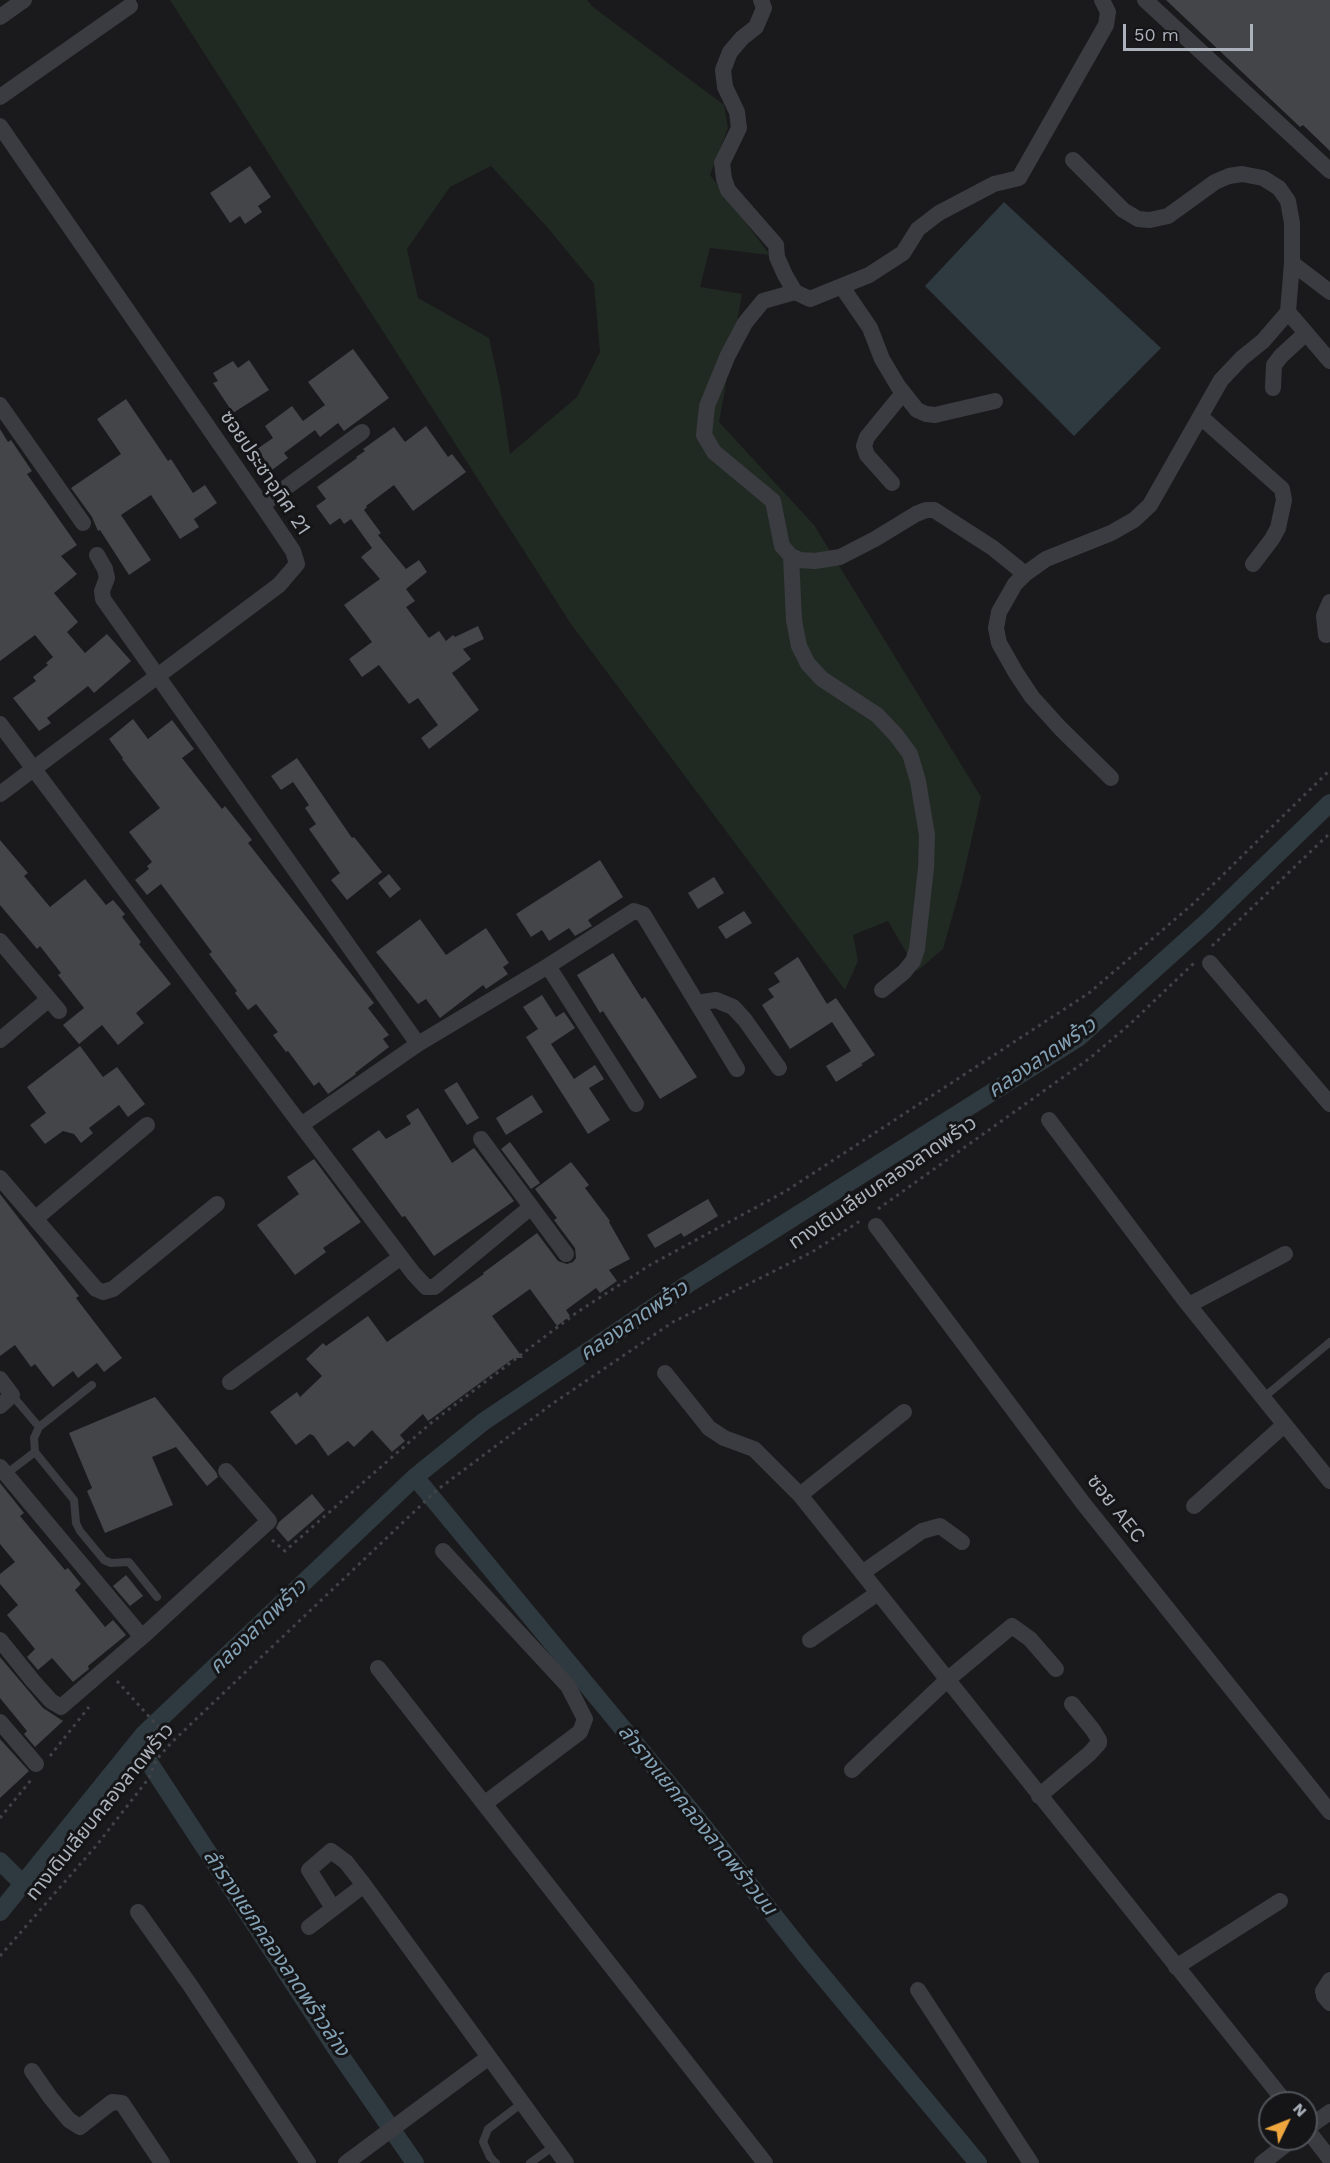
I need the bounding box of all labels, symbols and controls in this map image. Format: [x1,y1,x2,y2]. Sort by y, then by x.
scale bar [1126,12,1256,50]
text: 50 m [1134,24,1179,45]
street label: ซอยประชาอุทิศ 21 [215,406,315,540]
water label: คลองลาดพร้าว [983,1013,1101,1103]
street label: ทางเดินเลียบคลองลาดพร้าว [784,1111,982,1255]
water label: คลองลาดพร้าว [575,1276,693,1366]
street label: ซอย AEC [1082,1470,1150,1548]
water label: คลองลาดพร้าว [204,1574,312,1680]
street label: ทางเดินเลียบคลองลาดพร้าว [21,1718,179,1906]
water label: ลำรางแยกคลองลาดพร้าวบน [612,1720,782,1920]
water label: ลำรางแยกคลองลาดพร้าวล่าง [197,1845,355,2061]
north arrow [1258,2091,1318,2151]
text: N [1289,2099,1311,2121]

